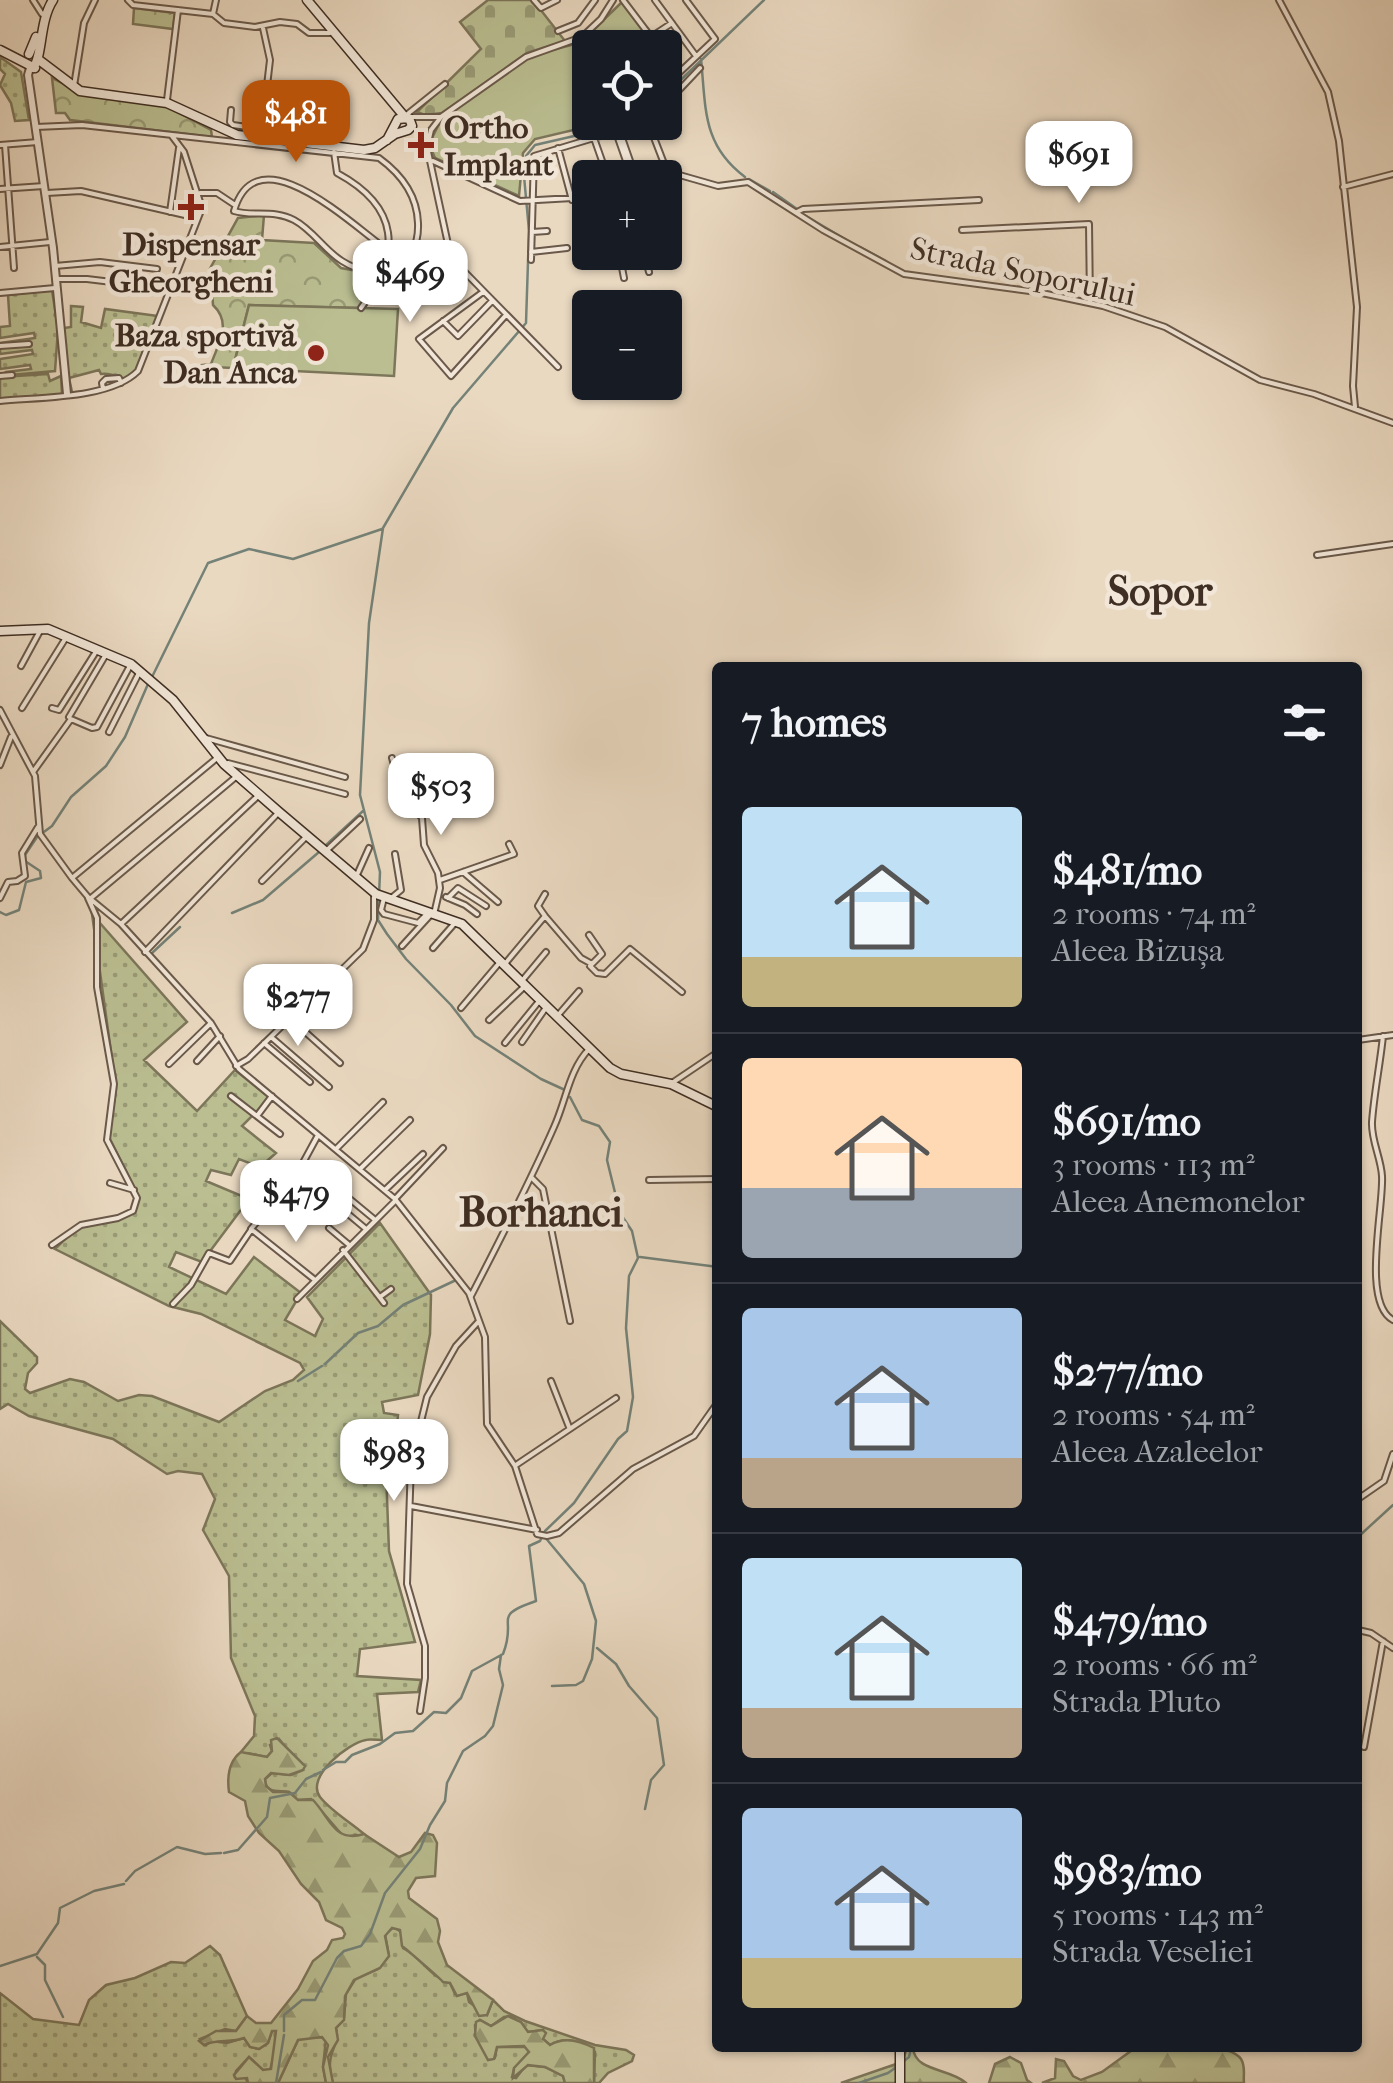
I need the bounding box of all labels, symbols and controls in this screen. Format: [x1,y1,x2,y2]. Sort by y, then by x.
map controls [572,30,682,400]
button: locate [572,30,682,140]
pin: $481 [237,80,355,165]
text: $481 [264,94,328,131]
place label: Ortho Implant [444,109,554,183]
pin: $691 [1020,121,1138,206]
marker: Ortho Implant [408,132,434,158]
text: $691 [1047,135,1111,172]
button: + [572,160,682,270]
marker: Dispensar Gheorgheni [178,194,204,220]
place label: Dispensar Gheorgheni [109,226,274,300]
street label: Strada Soporului [907,230,1140,314]
pin: $469 [351,240,469,325]
text: $469 [375,254,445,291]
button: − [572,290,682,400]
place label: Baza sportivă Dan Anca [115,317,297,391]
marker: Baza sportivă Dan Anca [305,342,327,364]
district label: Sopor [1108,567,1213,616]
icon: filters [1277,695,1332,750]
text: 7 homes [742,698,887,747]
pin: $503 [382,753,500,838]
text: $503 [410,767,472,804]
text: $481/mo [1052,846,1202,895]
icon: home [822,847,942,967]
text: 2 rooms · 74 m² [1052,895,1256,932]
text: Aleea Bizușa [1052,932,1224,969]
pin: $277 [239,964,357,1049]
text: $277 [266,978,330,1015]
text: $691/mo [1052,1097,1201,1146]
icon: home [822,1098,942,1218]
text: 3 rooms · 113 m² [1052,1146,1255,1183]
pin: $479 [237,1160,355,1245]
text: $479 [262,1174,330,1211]
text: Aleea Anemonelor [1052,1183,1304,1220]
district label: Borhanci [459,1188,624,1237]
text: $277/mo [1052,1347,1203,1396]
icon: home [822,1348,942,1468]
text: 2 rooms · 54 m² [1052,1396,1255,1433]
pin: $983 [335,1419,453,1504]
text: $983 [362,1433,426,1470]
text: Aleea Azaleelor [1052,1433,1263,1470]
text: $479/mo [1052,1597,1207,1646]
icon: home [822,1598,942,1718]
text: 2 rooms · 66 m² [1052,1646,1257,1683]
text: Strada Pluto [1052,1683,1221,1720]
text: $983/mo [1052,1847,1202,1896]
icon: home [822,1848,942,1968]
text: 5 rooms · 143 m² [1052,1896,1263,1933]
text: Strada Veseliei [1052,1933,1253,1970]

